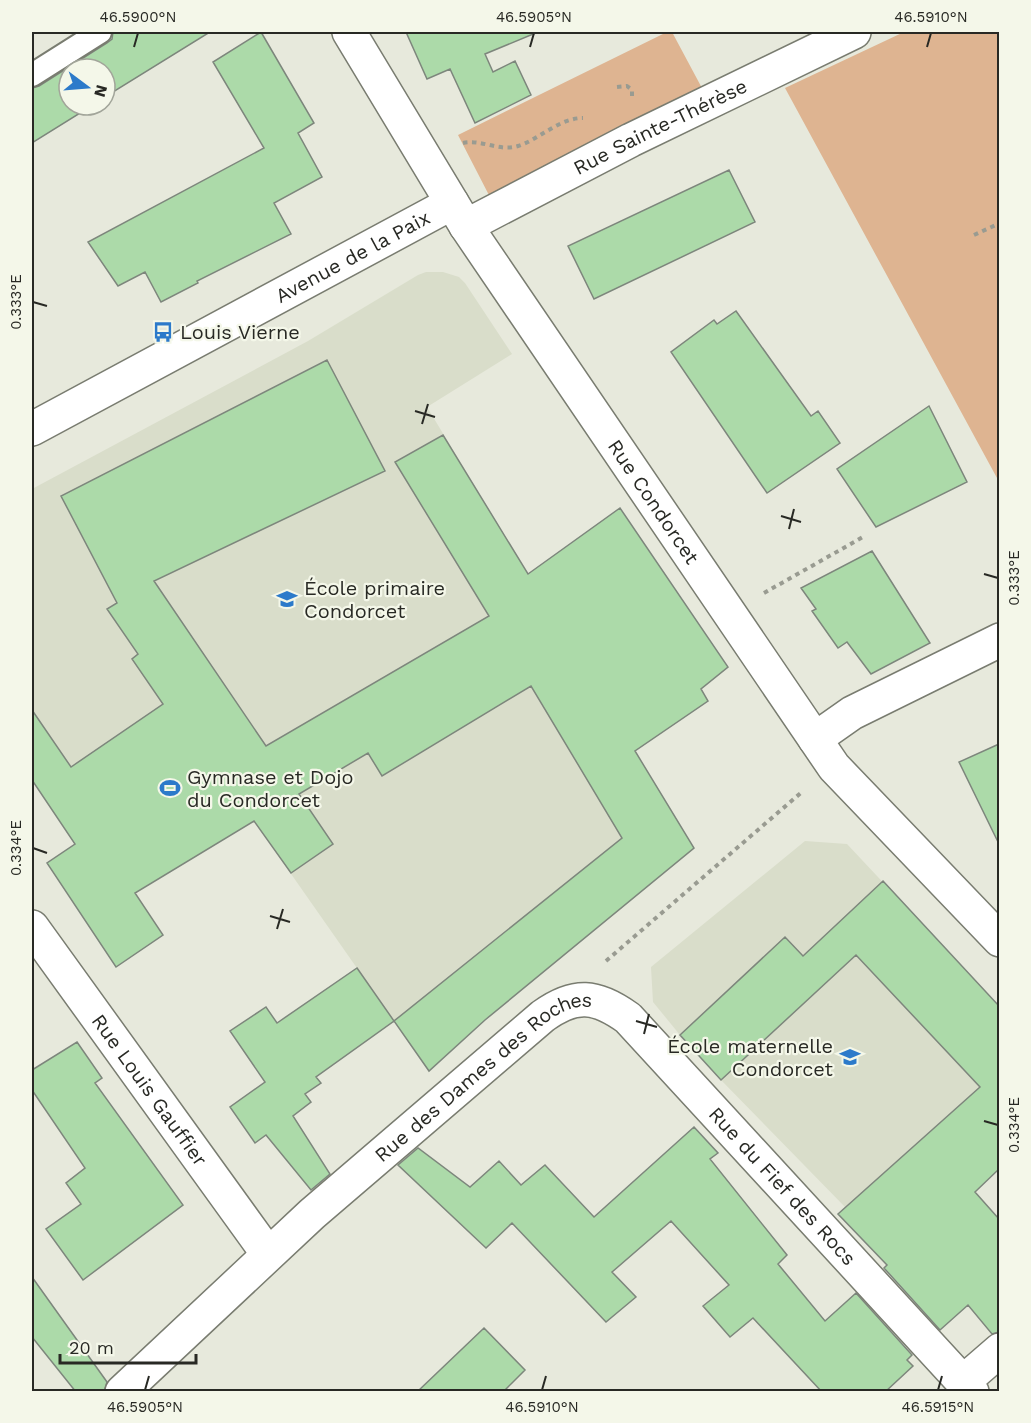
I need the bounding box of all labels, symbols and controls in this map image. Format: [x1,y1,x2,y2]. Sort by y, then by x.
text: 46.5900°N [100,8,176,26]
text: 46.5905°N [496,8,572,26]
text: 46.5910°N [894,8,968,26]
north arrow [57,57,117,117]
street label: Rue Sainte-Thérèse [569,74,751,180]
text: N [90,83,112,99]
street label: Avenue de la Paix [271,205,434,308]
text: 0.333°E [7,274,25,330]
bus stop icon: Louis Vierne [151,320,175,344]
place label: Louis Vierne [180,320,300,344]
street label: Rue Condorcet [603,435,705,569]
text: 0.333°E [1005,550,1023,606]
place label: École primaire Condorcet [304,576,445,623]
school or university icon: École primaire Condorcet [275,587,299,611]
place label: Gymnase et Dojo du Condorcet [187,765,354,812]
sports icon: Gymnase et Dojo du Condorcet [158,776,182,800]
text: 0.334°E [7,820,25,876]
street label: Rue des Dames des Roches [370,987,593,1167]
street label: Rue Louis Gauffier [87,1009,212,1171]
place label: École maternelle Condorcet [667,1034,834,1081]
school or university icon: École maternelle Condorcet [838,1045,862,1069]
text: 0.334°E [1005,1097,1023,1153]
street label: Rue du Fief des Rocs [704,1102,861,1270]
scale bar [60,1327,196,1365]
text: 20 m [69,1337,114,1358]
text: 46.5905°N [107,1398,183,1416]
text: 46.5910°N [505,1398,579,1416]
text: 46.5915°N [902,1398,974,1416]

